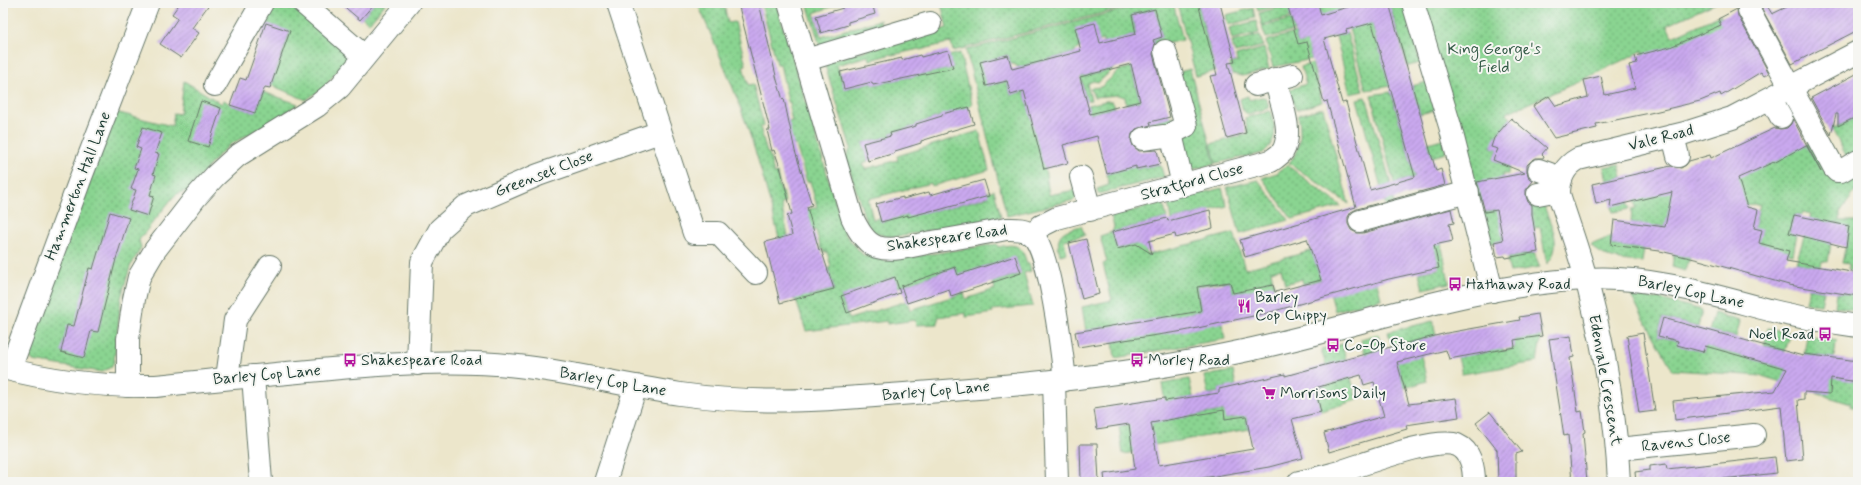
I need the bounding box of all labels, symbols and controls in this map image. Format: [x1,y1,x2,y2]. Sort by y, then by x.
park label: King George's Field [1447,39,1541,78]
street label: Hammerton Hall Lane [40,109,116,263]
street label: Vale Road [1626,120,1696,156]
street label: Greenset Close [492,146,596,202]
street label: Stratford Close [1138,158,1246,208]
street label: Shakespeare Road [886,219,1008,257]
street label: Barley Cop Lane [1636,270,1746,314]
place label: Hathaway Road [1466,274,1571,295]
bus stop icon: Hathaway Road [1447,276,1463,292]
place label: Barley Cop Chippy [1255,287,1327,326]
restaurant icon: Barley Cop Chippy [1236,298,1252,314]
street label: Edenvale Crescent [1583,313,1627,448]
place label: Noel Road [1749,324,1814,345]
bus stop icon: Noel Road [1817,326,1833,342]
place label: Co-Op Store [1344,335,1426,356]
bus stop icon: Co-Op Store [1325,337,1341,353]
place label: Shakespeare Road [361,350,482,371]
place label: Morley Road [1148,350,1230,371]
bus stop icon: Shakespeare Road [342,352,358,368]
bus stop icon: Morley Road [1129,352,1145,368]
street label: Barley Cop Lane [212,360,322,390]
street label: Barley Cop Lane [558,362,668,402]
street label: Barley Cop Lane [881,376,991,406]
place label: Morrisons Daily [1280,383,1386,404]
supermarket icon: Morrisons Daily [1261,385,1277,401]
street label: Ravens Close [1640,427,1732,457]

